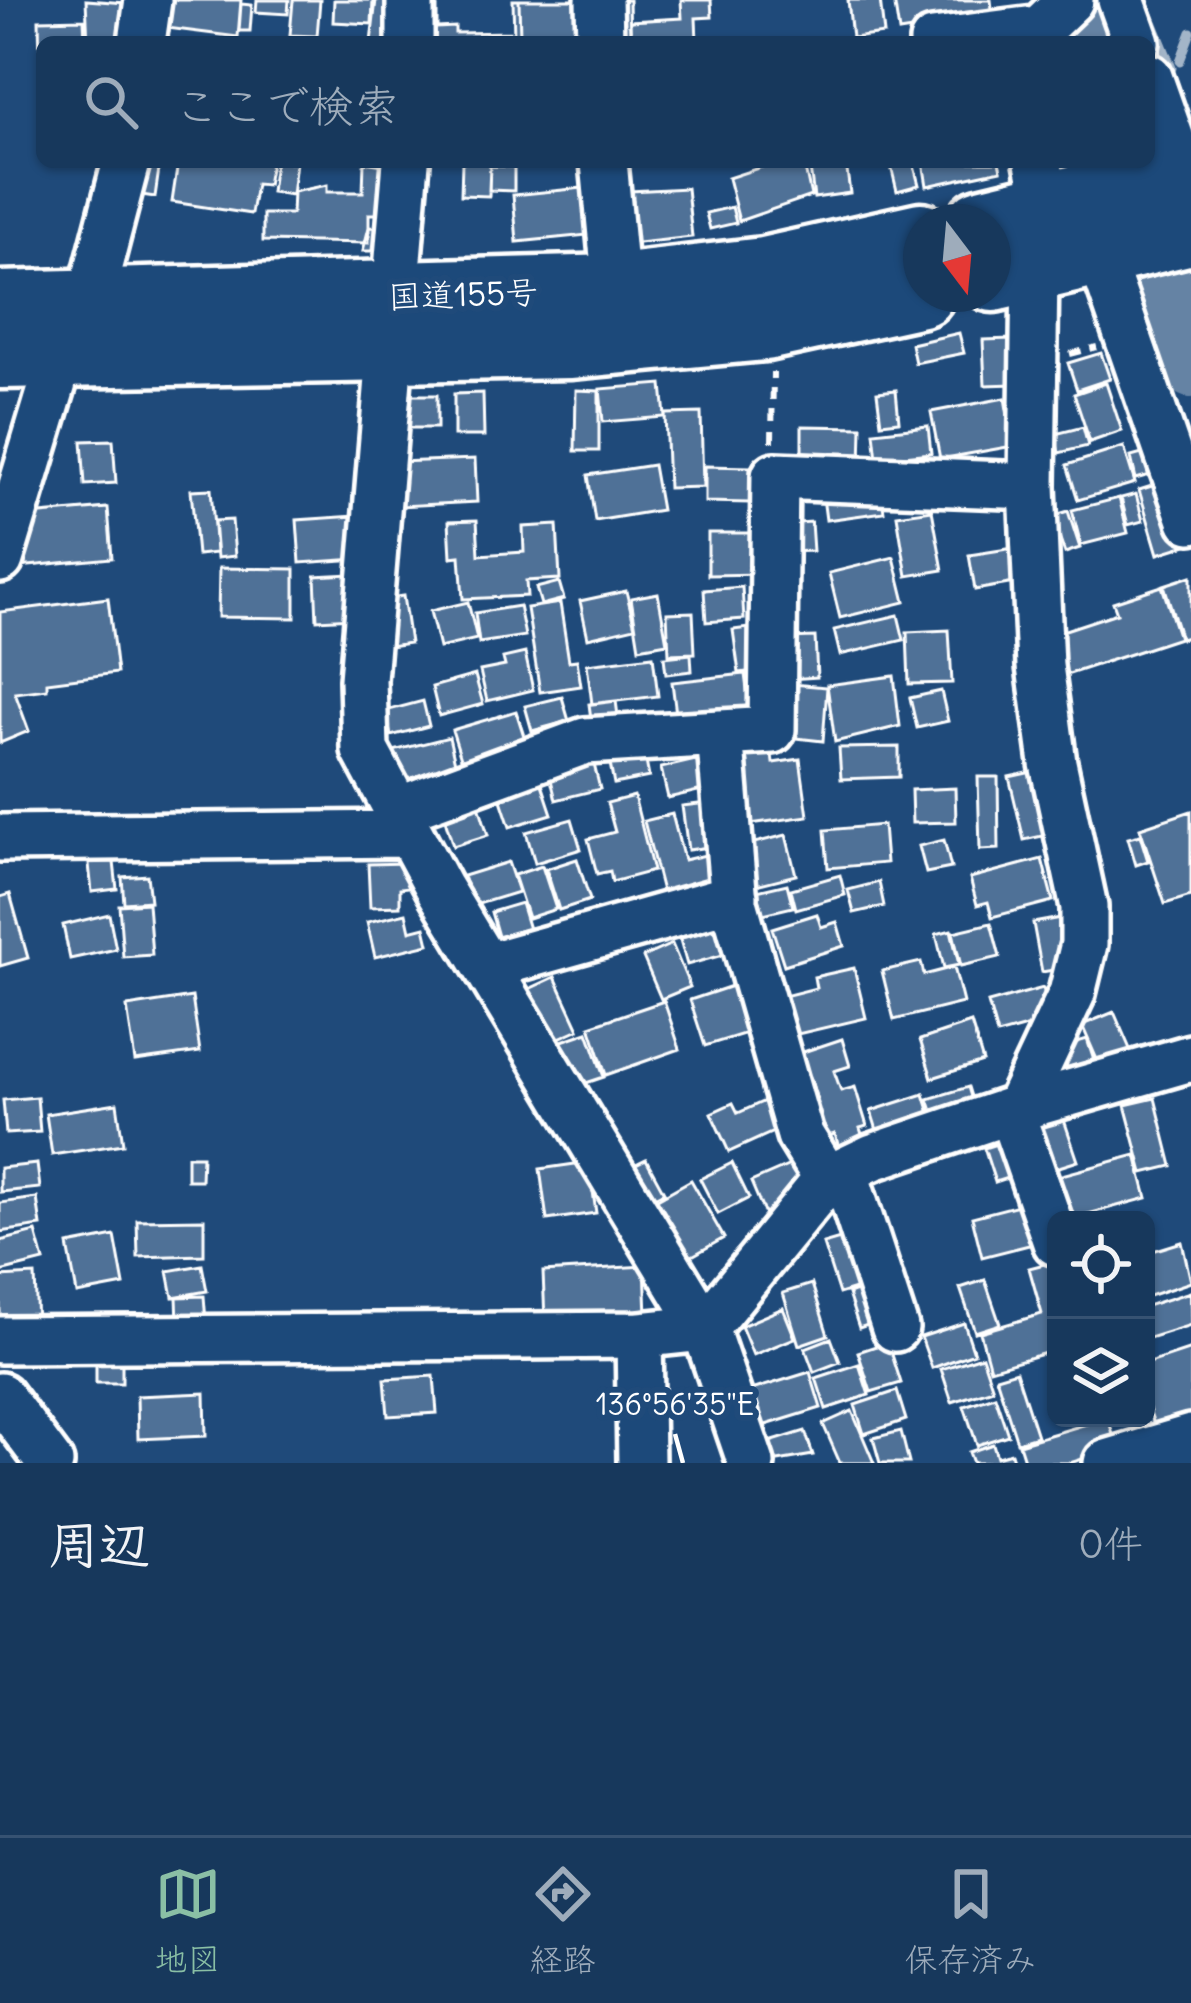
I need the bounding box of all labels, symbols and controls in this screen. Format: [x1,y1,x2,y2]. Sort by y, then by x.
search box [36,36,1155,168]
icon: search [78,69,144,135]
text: ここで検索 [174,78,399,134]
north arrow [903,204,1011,312]
street label: 国道155号 [387,270,539,318]
map controls [1047,1211,1155,1427]
button: locate [1047,1211,1155,1319]
button: layers [1047,1319,1155,1427]
text: 136°56'35"E [596,1385,754,1423]
text: 周辺 [48,1513,150,1577]
text: 0件 [1078,1520,1143,1569]
tab: 地図 [155,1861,221,1981]
tab: 経路 [530,1861,596,1981]
tab: 保存済み [905,1861,1037,1981]

